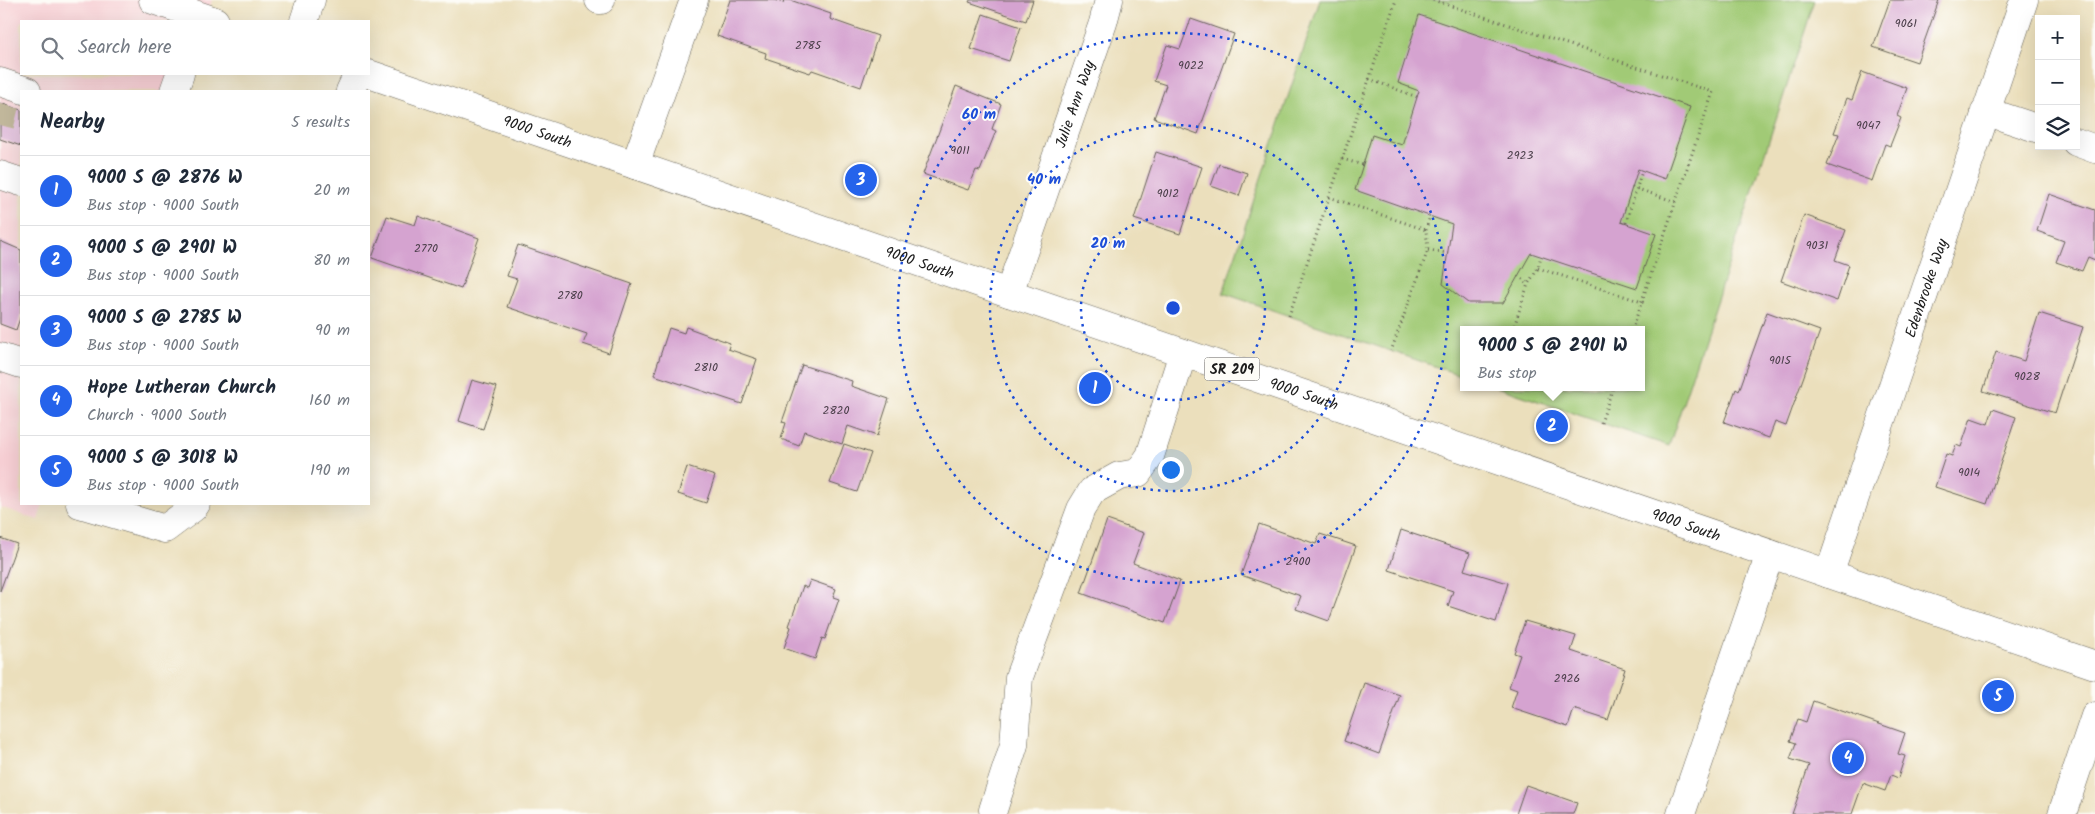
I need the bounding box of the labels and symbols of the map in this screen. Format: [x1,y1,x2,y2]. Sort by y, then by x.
house number: 9061 [1895,14,1917,33]
house number: 2785 [795,36,823,55]
house number: 9022 [1178,56,1204,75]
street label: Julie Ann Way [1049,57,1102,151]
text: 60 m [962,103,996,127]
street label: 9000 South [499,110,575,156]
house number: 9047 [1856,116,1880,135]
house number: 9011 [950,141,970,160]
house number: 2923 [1507,146,1533,165]
pin: 3 [845,161,877,199]
text: 40 m [1027,168,1061,192]
house number: 9012 [1157,184,1179,203]
text: 20 m [1091,232,1125,256]
street label: Edenbrooke Way [1899,235,1955,341]
house number: 9031 [1806,236,1828,255]
house number: 2770 [414,239,438,258]
street label: 9000 South [881,241,957,286]
house number: 2780 [557,286,583,305]
centre of rings [1164,299,1182,317]
house number: 9015 [1769,351,1793,370]
house number: 2810 [694,358,718,377]
road number: SR 209 [1204,358,1260,380]
house number: 9028 [2014,367,2041,386]
pin: 1 [1079,369,1111,407]
street label: 9000 South [1266,372,1341,418]
house number: 2820 [822,401,850,420]
pin: 2 [1536,407,1568,445]
your location [1158,457,1184,483]
house number: 9014 [1958,463,1980,482]
street label: 9000 South [1648,503,1723,549]
house number: 2900 [1286,552,1310,571]
house number: 2926 [1554,669,1580,688]
pin: 5 [1982,677,2014,715]
pin: 4 [1832,739,1864,777]

